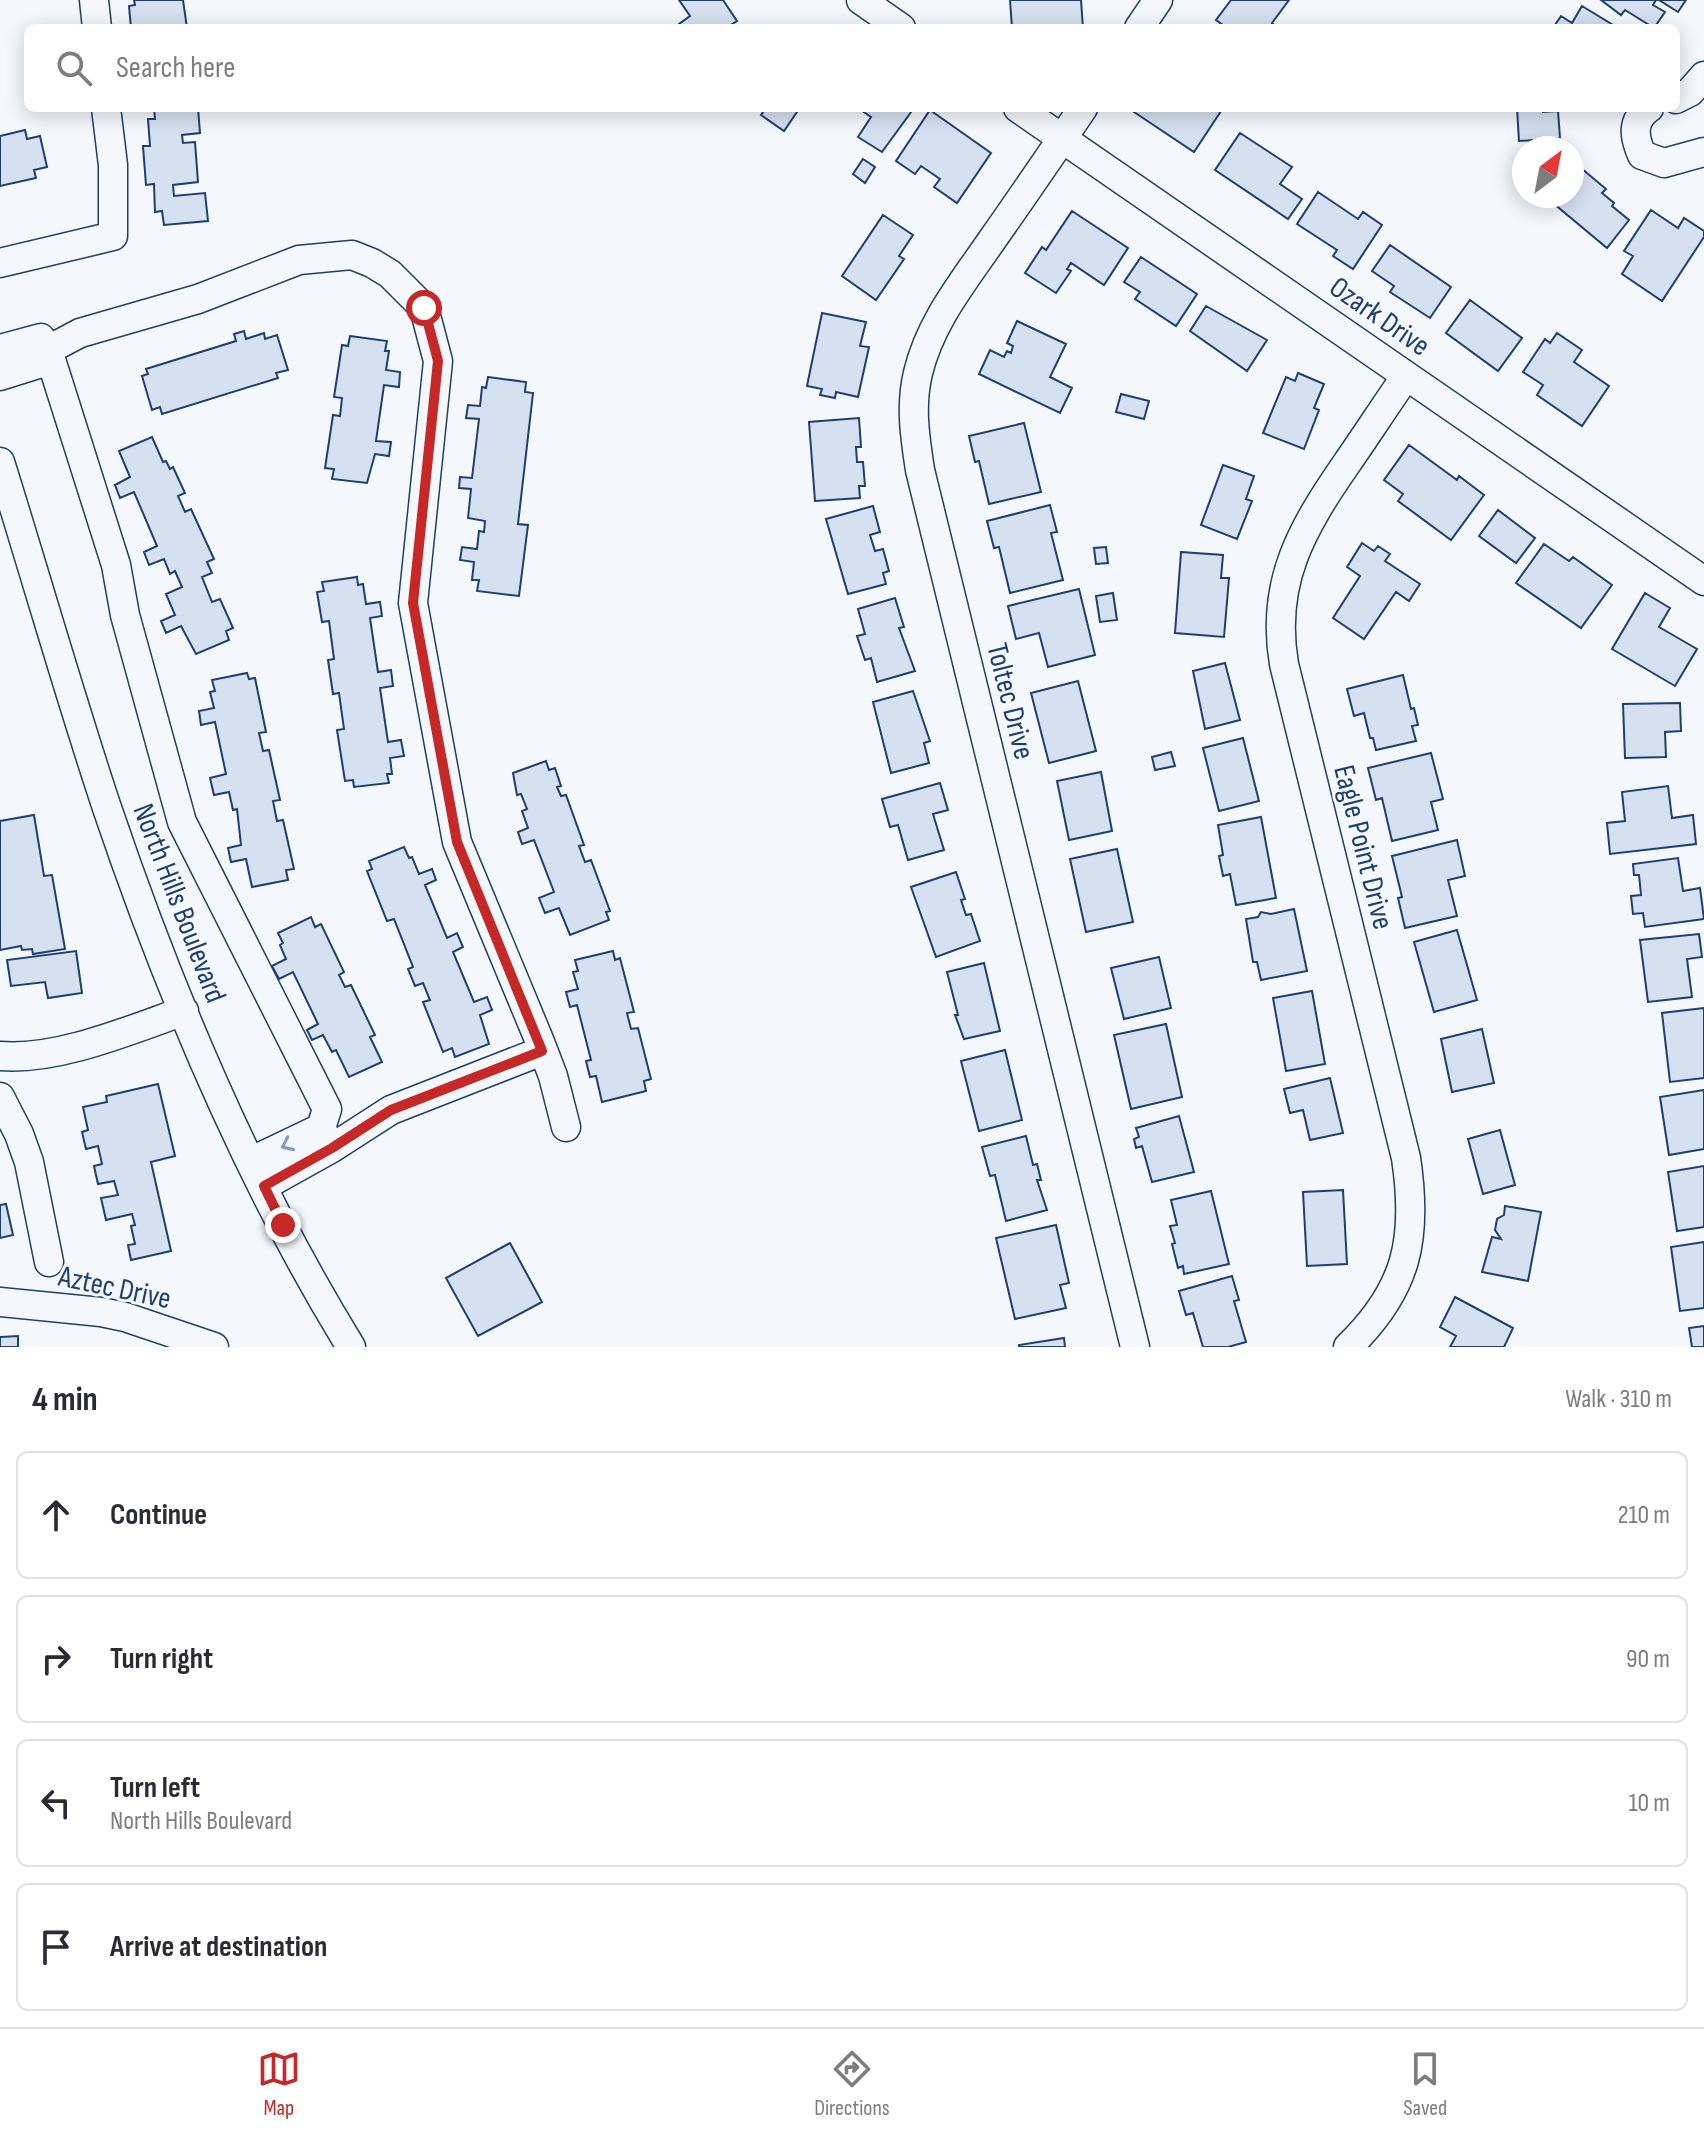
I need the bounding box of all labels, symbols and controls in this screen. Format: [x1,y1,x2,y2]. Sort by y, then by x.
search box [24,24,1680,112]
icon: search [52,46,96,90]
text: Search here [116,50,235,86]
north arrow [1512,136,1584,208]
street label: Ozark Drive [1322,269,1437,364]
route start [406,290,442,326]
street label: Toltec Drive [978,639,1042,763]
street label: Eagle Point Drive [1325,761,1401,933]
street label: North Hills Boulevard [125,799,234,1008]
one-way arrow [280,1135,295,1151]
route end [265,1207,301,1243]
street label: Aztec Drive [54,1258,174,1317]
text: 4 min [32,1379,98,1420]
text: Walk · 310 m [1565,1384,1672,1415]
icon: ahead [34,1493,78,1537]
text: Continue [110,1497,207,1533]
text: 210 m [1618,1500,1670,1531]
icon: right [34,1637,78,1681]
text: Turn right [110,1641,213,1677]
text: 90 m [1626,1644,1670,1675]
text: Turn left [110,1770,200,1806]
icon: left [34,1781,78,1825]
text: 10 m [1628,1788,1670,1819]
text: North Hills Boulevard [110,1806,292,1837]
icon: arrive [34,1925,78,1969]
text: Arrive at destination [110,1929,327,1965]
tab: Map [257,2047,301,2122]
tab: Directions [814,2047,890,2122]
tab: Saved [1403,2047,1447,2122]

